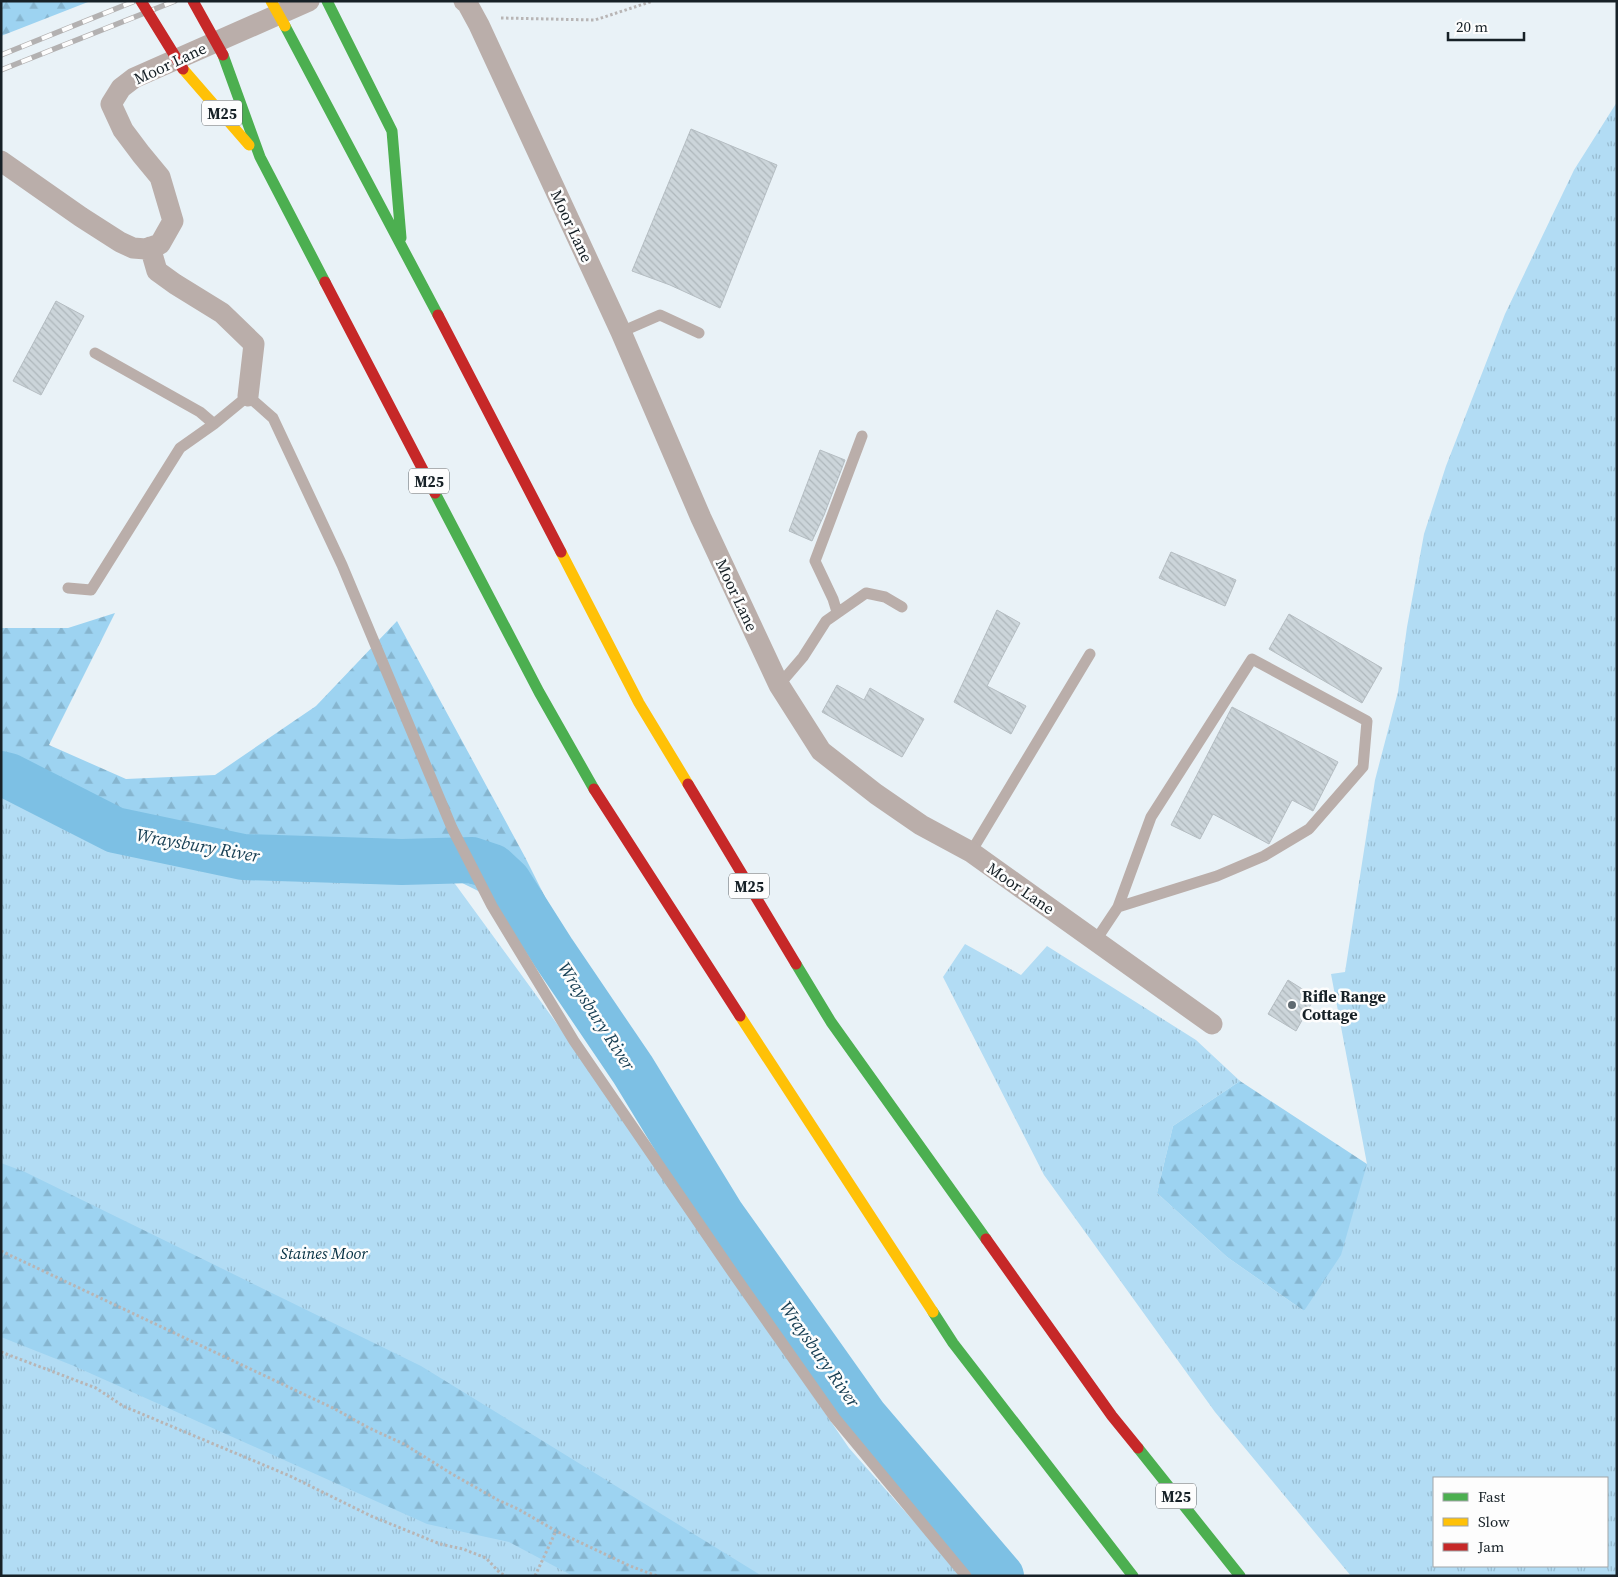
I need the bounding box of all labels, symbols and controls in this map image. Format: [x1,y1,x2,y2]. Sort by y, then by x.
scale bar [1448,10,1524,42]
text: 20 m [1456,16,1488,37]
street label: Moor Lane [130,37,210,89]
road number: M25 [202,100,242,126]
street label: Moor Lane [546,186,598,266]
road number: M25 [409,468,449,494]
street label: Moor Lane [711,555,763,635]
water label: Wraysbury River [134,822,262,868]
street label: Moor Lane [983,857,1059,919]
road number: M25 [729,874,769,898]
water label: Wraysbury River [553,957,642,1076]
place label: Rifle Range Cottage [1302,985,1386,1025]
marker: Rifle Range Cottage [1286,999,1298,1011]
park label: Staines Moor [280,1242,368,1264]
water label: Wraysbury River [774,1296,866,1413]
legend [1433,1477,1608,1567]
road number: M25 [1156,1484,1196,1508]
text: Fast [1478,1486,1505,1507]
text: Slow [1478,1511,1510,1532]
text: Jam [1477,1536,1505,1557]

